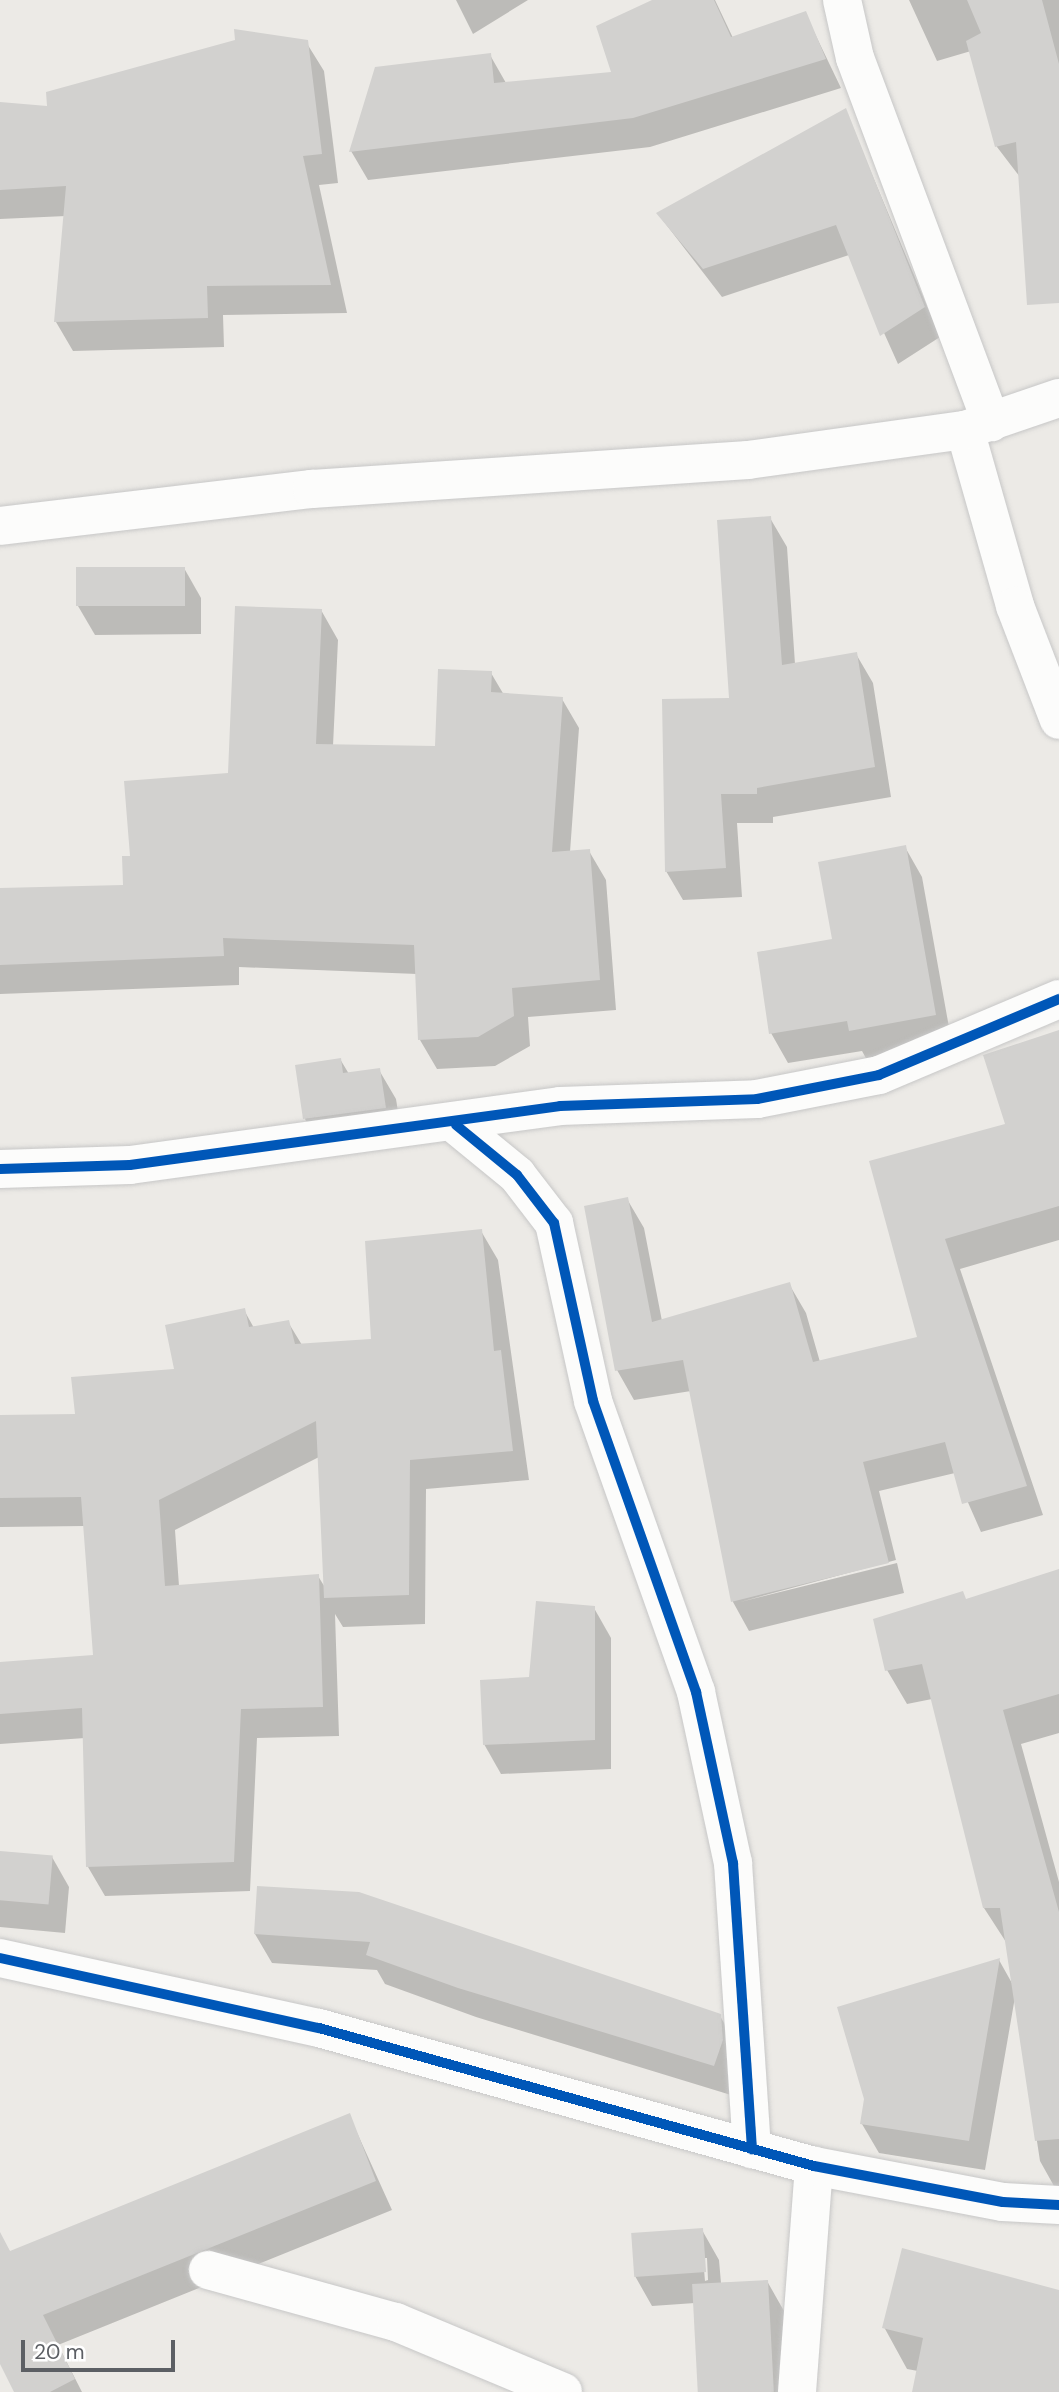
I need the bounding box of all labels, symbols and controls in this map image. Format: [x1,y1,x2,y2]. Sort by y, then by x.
scale bar [24,2326,178,2370]
text: 20 m [34,2338,85,2366]

